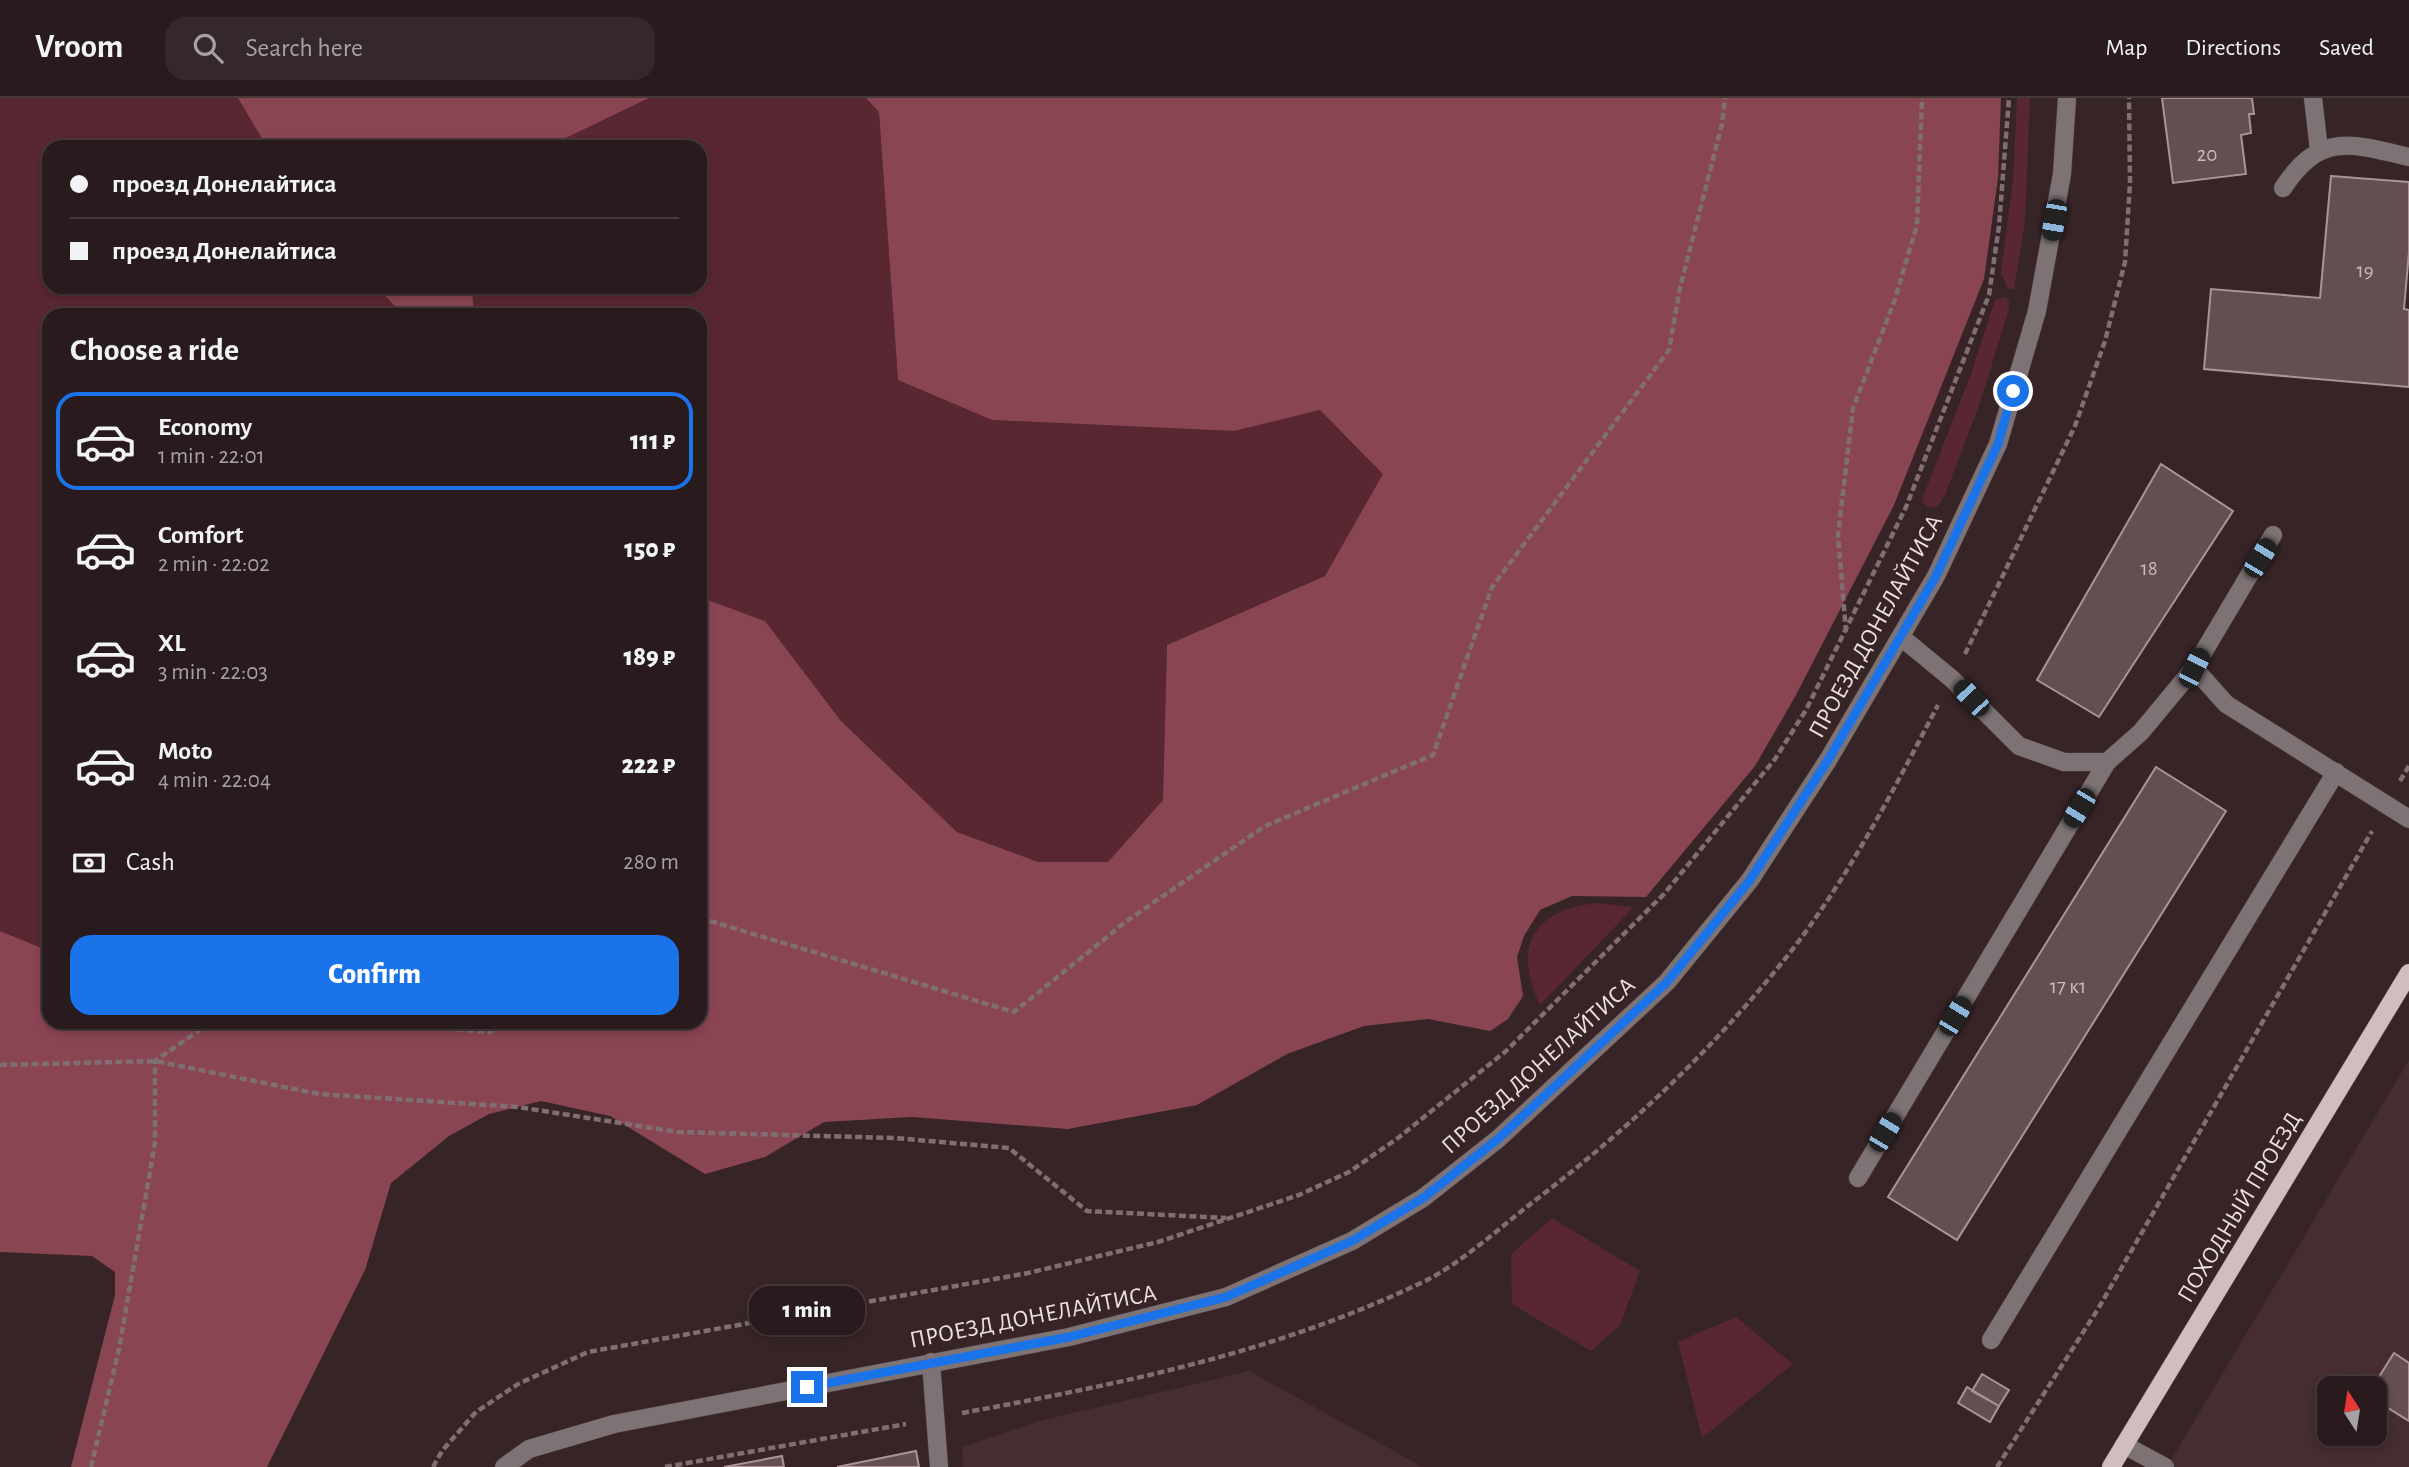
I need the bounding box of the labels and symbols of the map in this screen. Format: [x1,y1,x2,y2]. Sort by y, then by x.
house number: 20 [2197,144,2217,165]
car [2041,197,2068,243]
house number: 19 [2356,260,2374,281]
route start [1997,375,2029,407]
street label: ПРОЕЗД ДОНЕЛАЙТИСА [1805,511,1947,742]
car [2241,535,2280,581]
house number: 18 [2140,558,2158,579]
car [2176,645,2213,691]
car [1949,675,1994,721]
car [2060,785,2099,831]
street label: ПРОЕЗД ДОНЕЛАЙТИСА [1437,973,1640,1159]
house number: 17 к1 [2050,976,2086,997]
car [1936,993,1975,1039]
street label: ПОХОДНЫЙ ПРОЕЗД [2174,1108,2306,1307]
car [1866,1109,1905,1155]
street label: ПРОЕЗД ДОНЕЛАЙТИСА [908,1281,1159,1353]
callout: 1 min [749,1286,865,1334]
route end [791,1371,823,1403]
north arrow [2317,1376,2387,1446]

